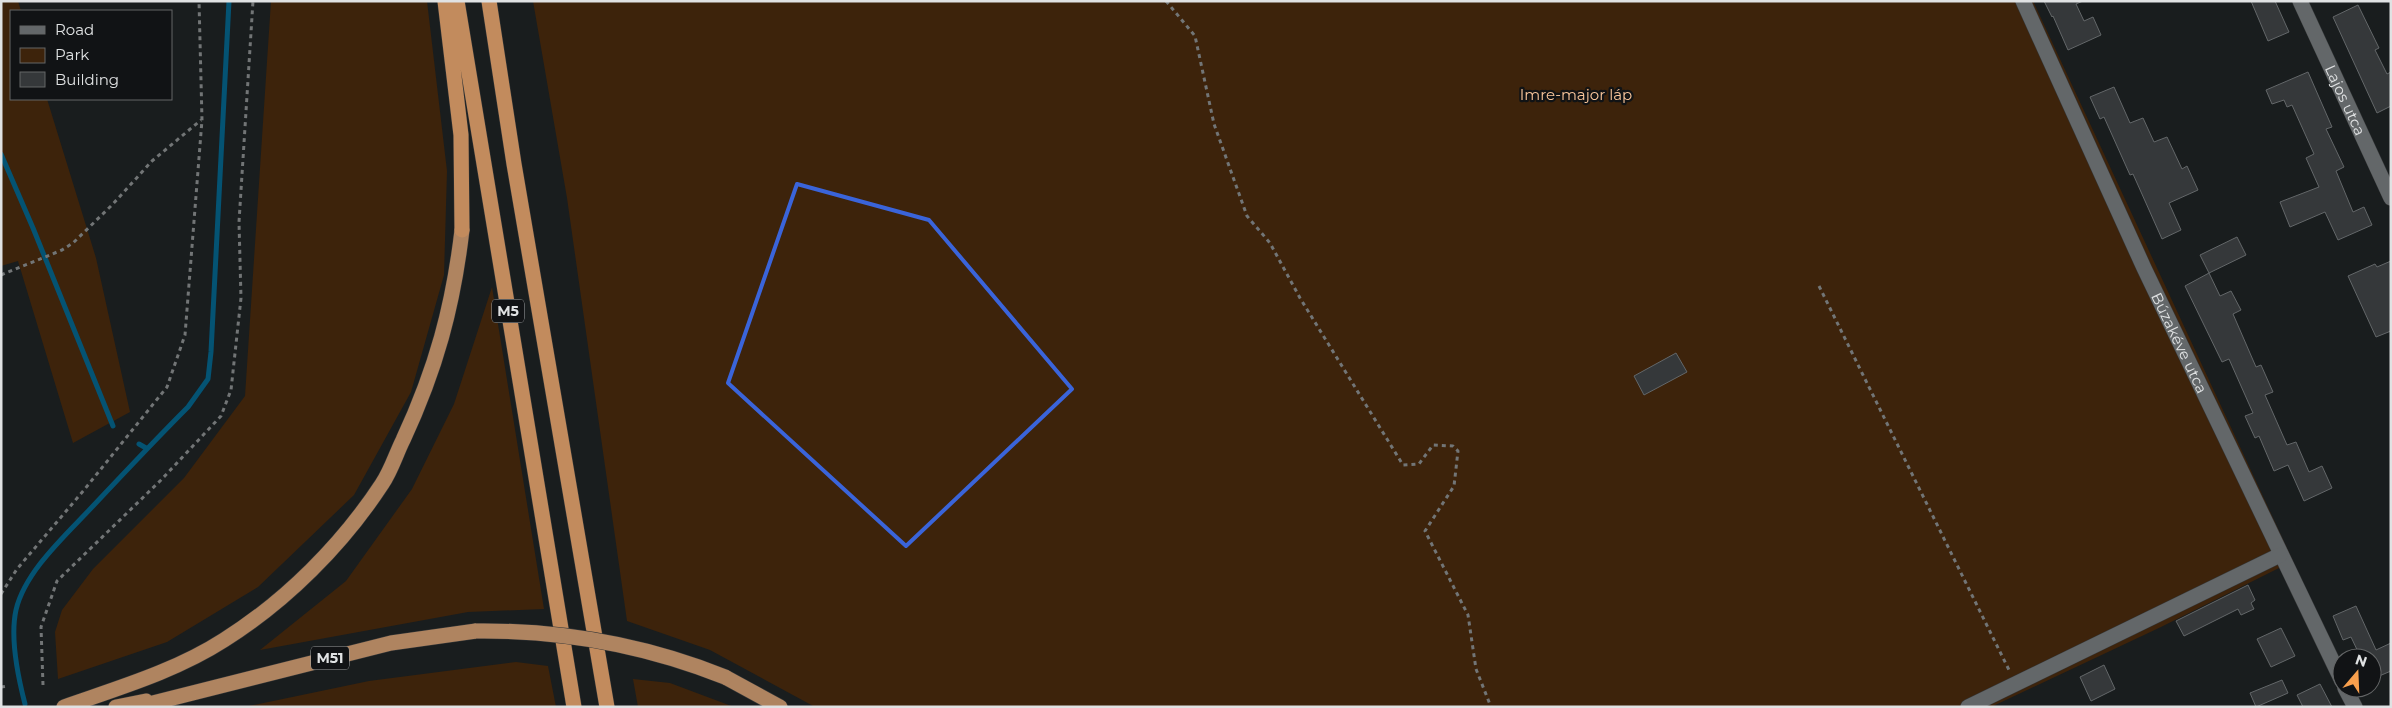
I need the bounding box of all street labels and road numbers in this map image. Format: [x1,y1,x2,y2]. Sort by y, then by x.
street label: Lajos utca [2321,62,2370,138]
street label: Búzakéve utca [2148,289,2212,396]
road number: M5 [492,300,524,322]
road number: M51 [311,646,349,670]

